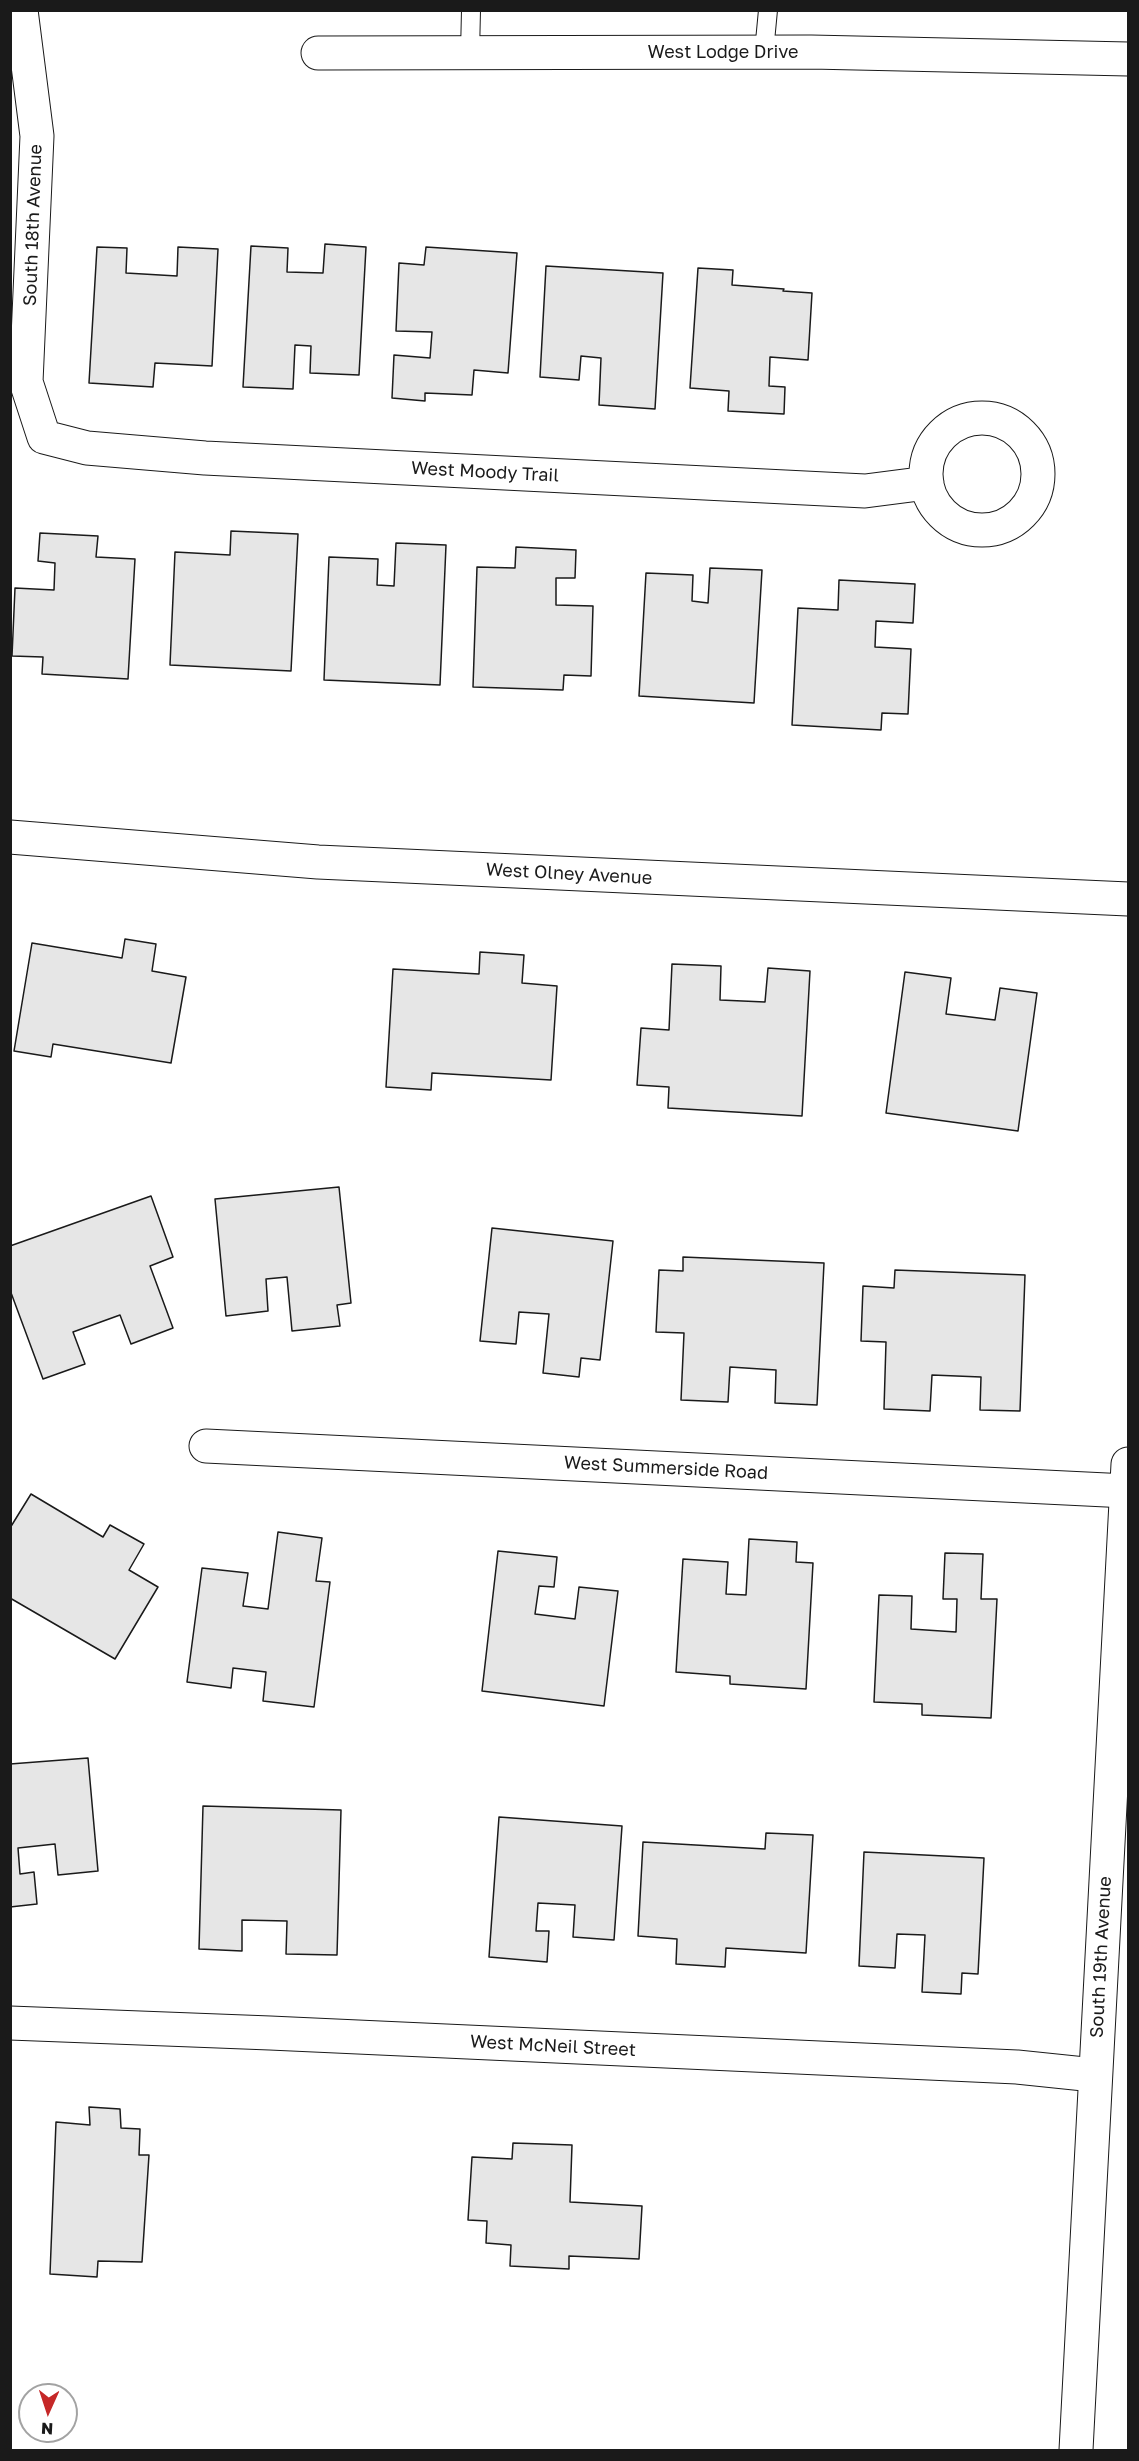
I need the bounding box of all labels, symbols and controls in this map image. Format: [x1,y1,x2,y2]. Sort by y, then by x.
street label: West Lodge Drive [648,41,798,63]
street label: South 18th Avenue [19,144,47,306]
street label: West Moody Trail [410,457,560,487]
street label: West Olney Avenue [485,859,653,889]
street label: West Summerside Road [563,1452,769,1484]
street label: South 19th Avenue [1086,1876,1116,2038]
street label: West McNeil Street [470,2031,636,2061]
north arrow [18,2383,78,2443]
text: N [41,2419,54,2439]

